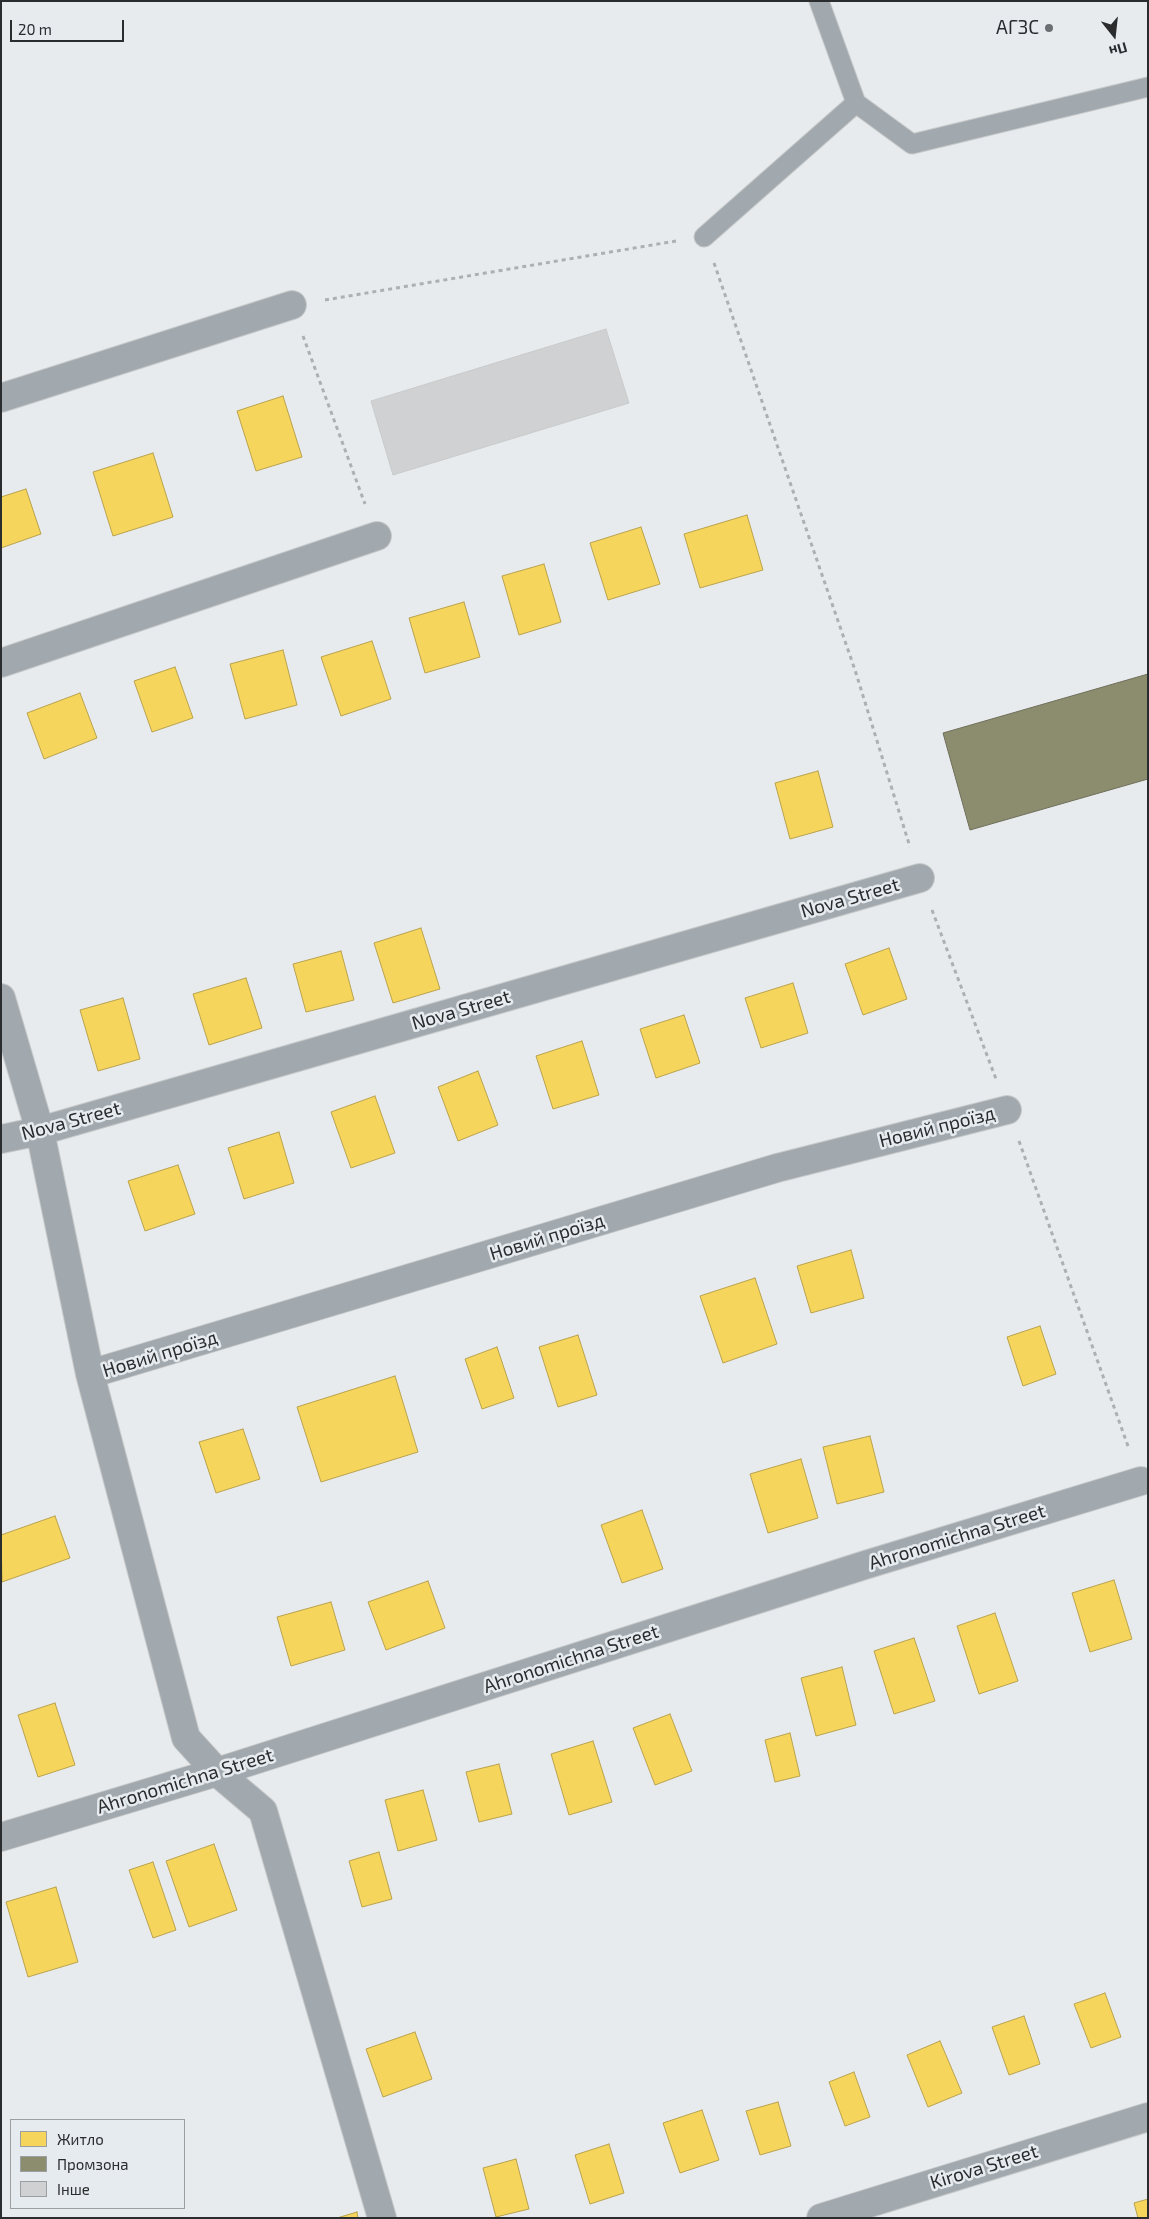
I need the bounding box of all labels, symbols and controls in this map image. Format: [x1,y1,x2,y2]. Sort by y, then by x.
scale bar [12,10,126,42]
north arrow [1089,10,1139,60]
place label: АГЗС [996,17,1039,39]
text: 20 m [18,20,52,38]
marker: АГЗС [1043,22,1055,34]
text: Пн [1107,39,1129,61]
street label: Nova Street [798,873,902,923]
street label: Nova Street [409,985,513,1035]
street label: Nova Street [19,1097,123,1145]
street label: Новий проїзд [877,1102,997,1152]
street label: Новий проїзд [487,1209,607,1265]
street label: Новий проїзд [100,1326,220,1382]
street label: Ahronomichna Street [866,1499,1048,1575]
street label: Ahronomichna Street [480,1620,662,1698]
street label: Ahronomichna Street [94,1743,276,1819]
legend [10,2119,185,2209]
text: Житло [57,2130,104,2148]
street label: Kirova Street [927,2140,1041,2194]
text: Промзона [57,2155,129,2173]
text: Інше [57,2180,90,2198]

